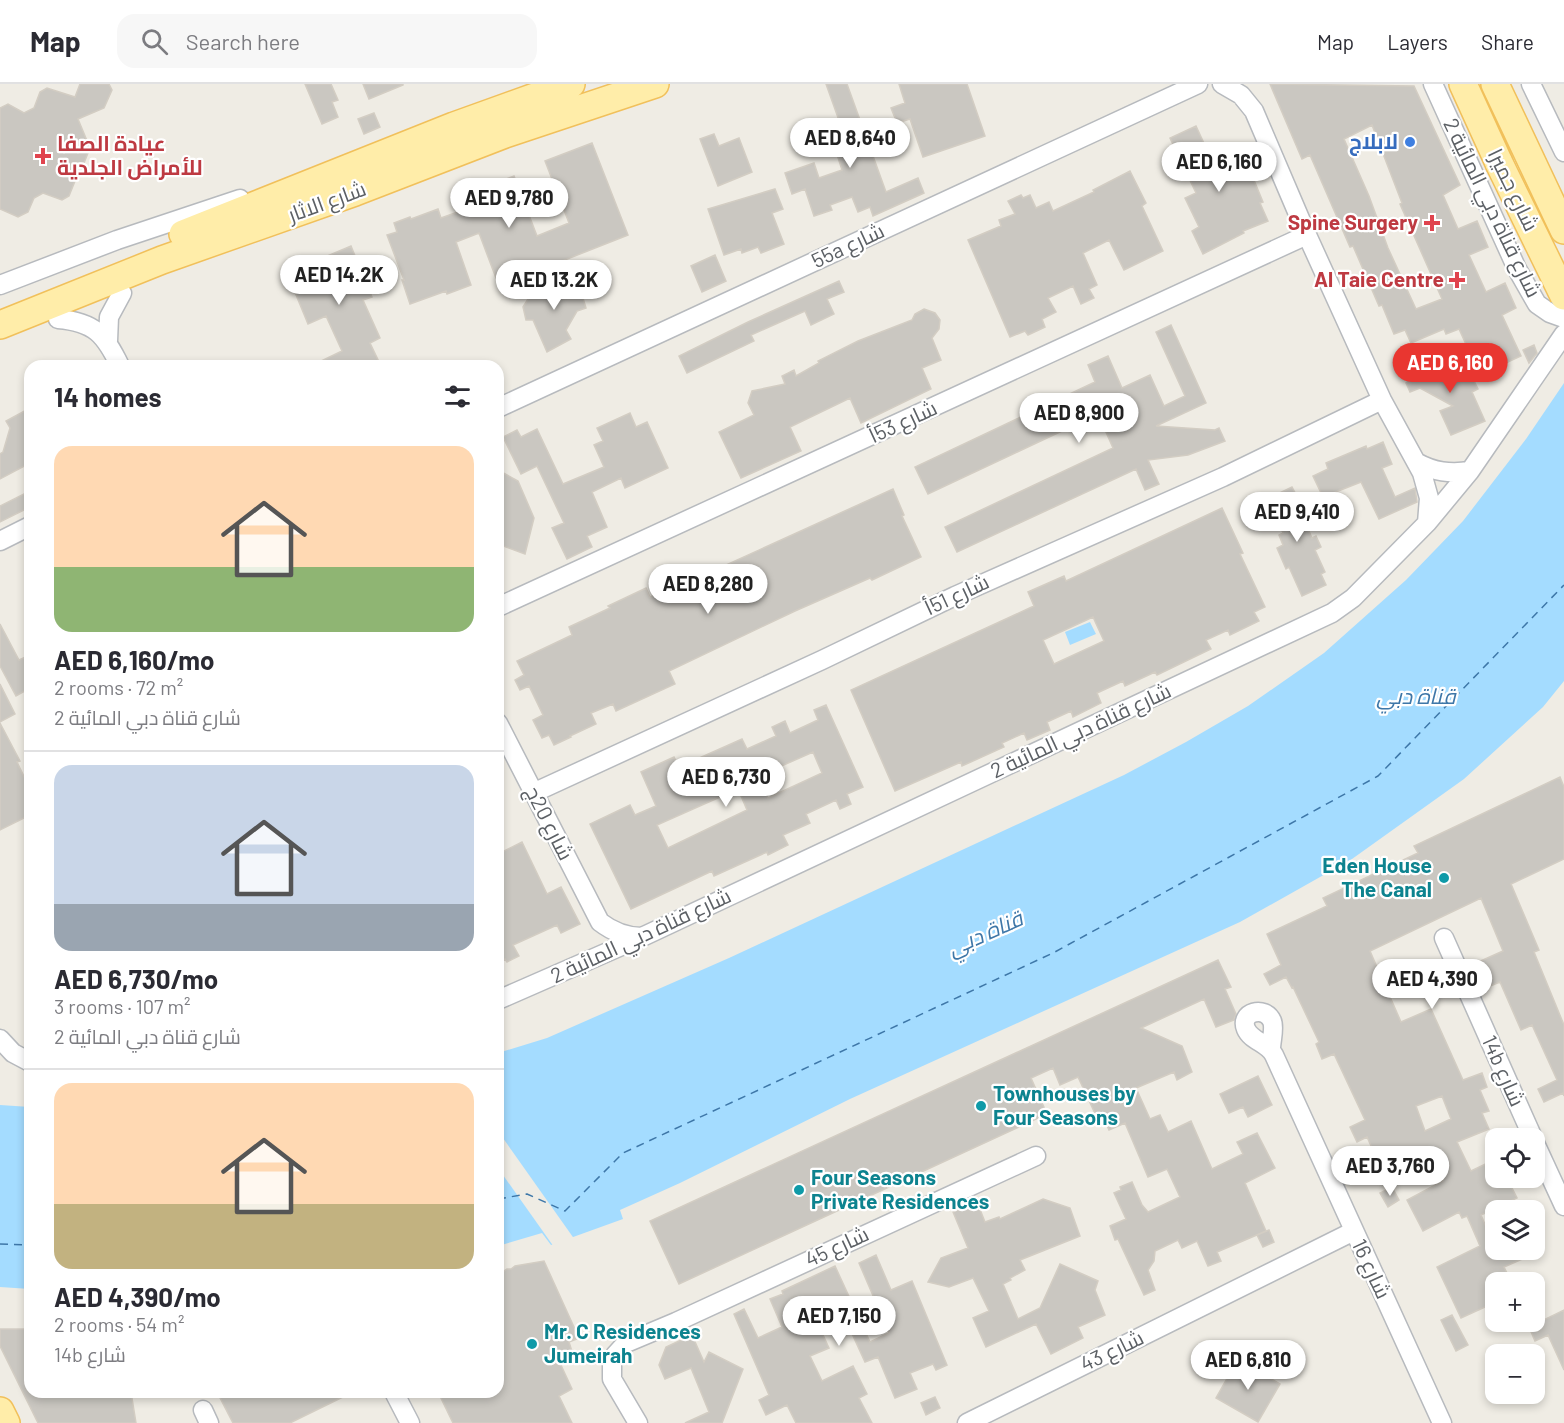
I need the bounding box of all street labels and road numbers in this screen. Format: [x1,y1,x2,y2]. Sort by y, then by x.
street label: شارع قناة دبي المائية 2 [1435,114,1548,303]
street label: شارع جميرا [1481,144,1545,236]
street label: شارع الاثار [283,175,370,229]
street label: 55a شارع [807,217,889,275]
street label: شارع 53أ [864,394,942,450]
street label: شارع 51أ [920,568,994,622]
street label: شارع قناة دبي المائية 2 [986,677,1177,787]
street label: شارع 20ج [518,781,580,865]
street label: شارع قناة دبي المائية 2 [546,882,737,992]
street label: 14b شارع [1475,1031,1531,1111]
street label: شارع 45 [801,1220,873,1274]
street label: شارع 16 [1345,1235,1397,1303]
street label: شارع 43 [1076,1324,1148,1378]

